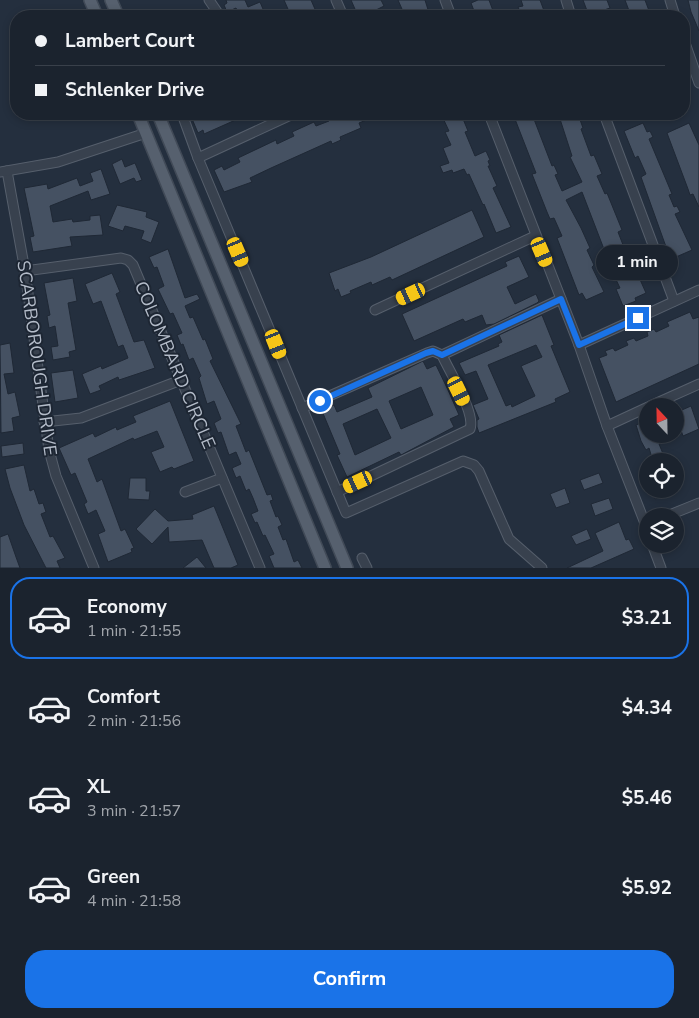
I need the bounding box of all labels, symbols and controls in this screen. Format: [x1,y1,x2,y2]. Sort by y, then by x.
text: Lambert Court [65,28,194,54]
text: Schlenker Drive [65,77,204,103]
car [225,235,250,269]
car [529,235,554,269]
callout: 1 min [597,246,679,280]
text: 1 min [616,251,658,273]
street label: SCARBOROUGH DRIVE [11,259,63,457]
street label: COLOMBARD CIRCLE [129,277,221,453]
car [394,281,427,307]
route end [627,307,649,329]
car [263,327,288,361]
car [445,374,472,408]
route start [309,390,331,412]
north arrow [639,398,684,442]
map controls [639,398,684,553]
button: locate [639,453,684,498]
car [341,469,374,495]
button: layers [639,508,684,553]
text: Economy [87,594,167,620]
icon: car [27,596,72,641]
text: $3.21 [622,605,672,631]
text: 1 min · 21:55 [87,620,181,642]
text: Comfort [87,684,160,710]
icon: car [27,686,72,731]
text: $4.34 [622,695,672,721]
text: 2 min · 21:56 [87,710,181,732]
text: XL [87,774,110,800]
icon: car [27,776,72,821]
text: $5.46 [622,785,672,811]
text: 3 min · 21:57 [87,800,181,822]
text: Green [87,864,140,890]
icon: car [27,866,72,911]
text: $5.92 [622,875,672,901]
text: 4 min · 21:58 [87,890,181,912]
button: Confirm [25,950,674,1008]

